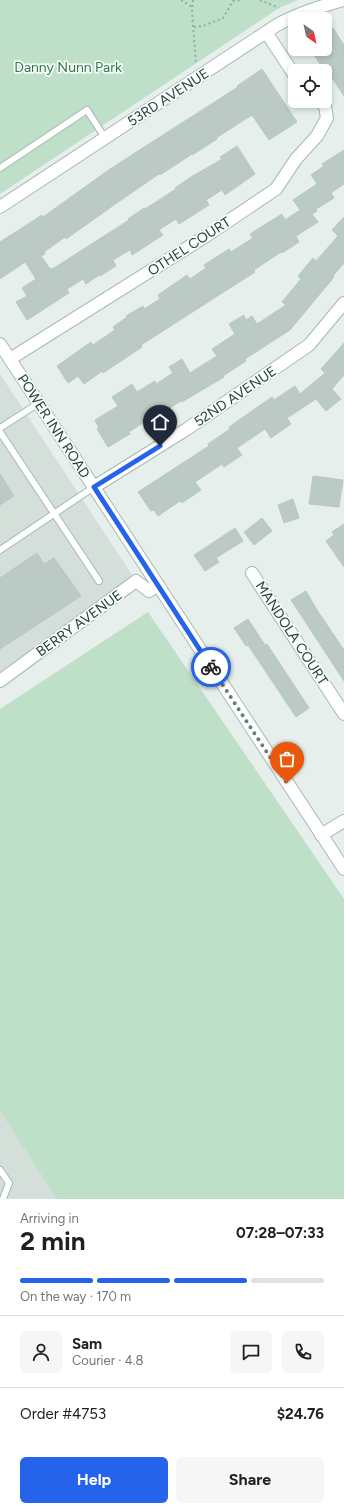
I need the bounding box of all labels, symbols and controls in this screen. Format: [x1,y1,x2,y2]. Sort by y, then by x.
north arrow [288,12,332,56]
map controls [288,12,332,108]
park label: Danny Nunn Park [14,59,122,76]
button: locate [288,64,332,108]
street label: 53RD AVENUE [124,65,212,130]
street label: OTHEL COURT [145,213,234,280]
street label: 52ND AVENUE [191,363,280,430]
street label: POWER INN ROAD [14,371,94,481]
pin [143,405,177,446]
icon: home [149,411,171,433]
street label: MANDOLA COURT [252,578,332,689]
street label: BERRY AVENUE [33,587,126,660]
courier [191,647,231,687]
icon: bike [200,656,222,678]
pin [270,742,304,783]
icon: bag [276,748,298,770]
text: Arriving in [20,1211,79,1226]
text: 07:28–07:33 [236,1224,324,1242]
text: 2 min [20,1225,86,1257]
text: On the way · 170 m [20,1289,131,1304]
button: person [20,1331,62,1373]
button: chat [230,1331,272,1373]
button: phone [282,1331,324,1373]
text: Sam [72,1335,102,1353]
text: Courier · 4.8 [72,1353,144,1368]
text: Order #4753 [20,1405,106,1423]
text: $24.76 [277,1405,324,1423]
button: Help [20,1457,168,1503]
button: Share [176,1457,324,1503]

